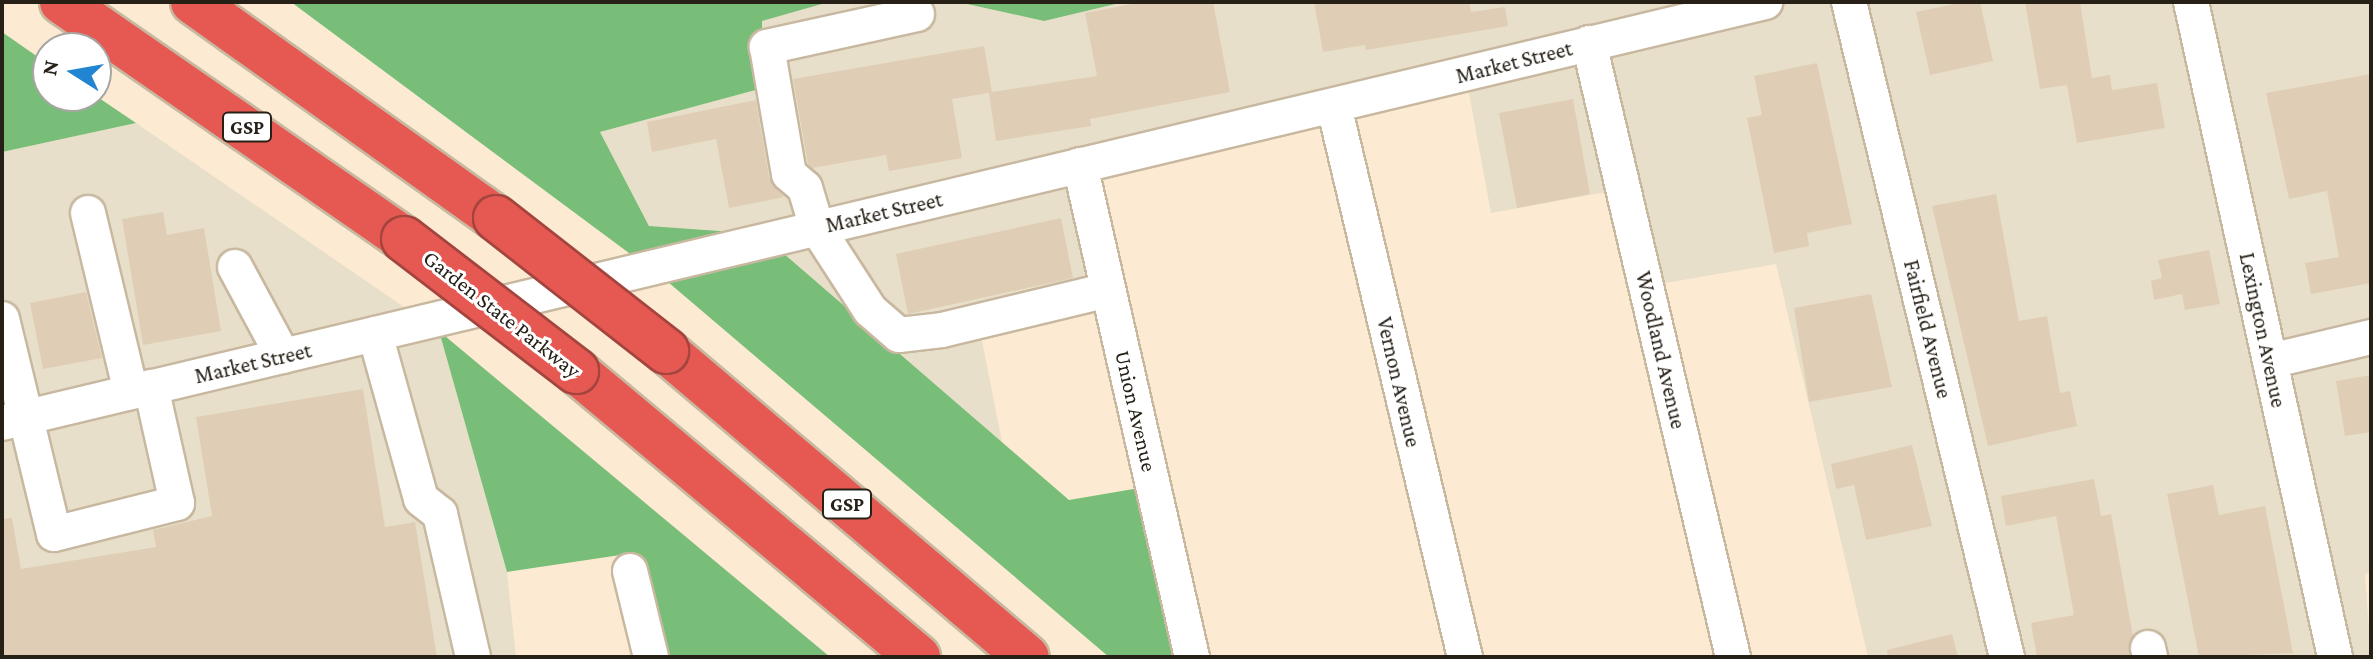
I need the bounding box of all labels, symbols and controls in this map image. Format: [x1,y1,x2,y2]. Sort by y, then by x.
north arrow [32,32,112,112]
street label: Market Street [1453,35,1575,89]
text: N [36,58,64,77]
road number: GSP [221,111,273,143]
street label: Market Street [823,186,945,238]
street label: Garden State Parkway [418,244,586,384]
street label: Lexington Avenue [2234,250,2292,410]
street label: Fairfield Avenue [1898,257,1958,401]
street label: Woodland Avenue [1630,269,1692,431]
street label: Vernon Avenue [1371,314,1427,450]
street label: Market Street [192,337,314,389]
street label: Union Avenue [1109,348,1163,474]
road number: GSP [821,488,873,520]

